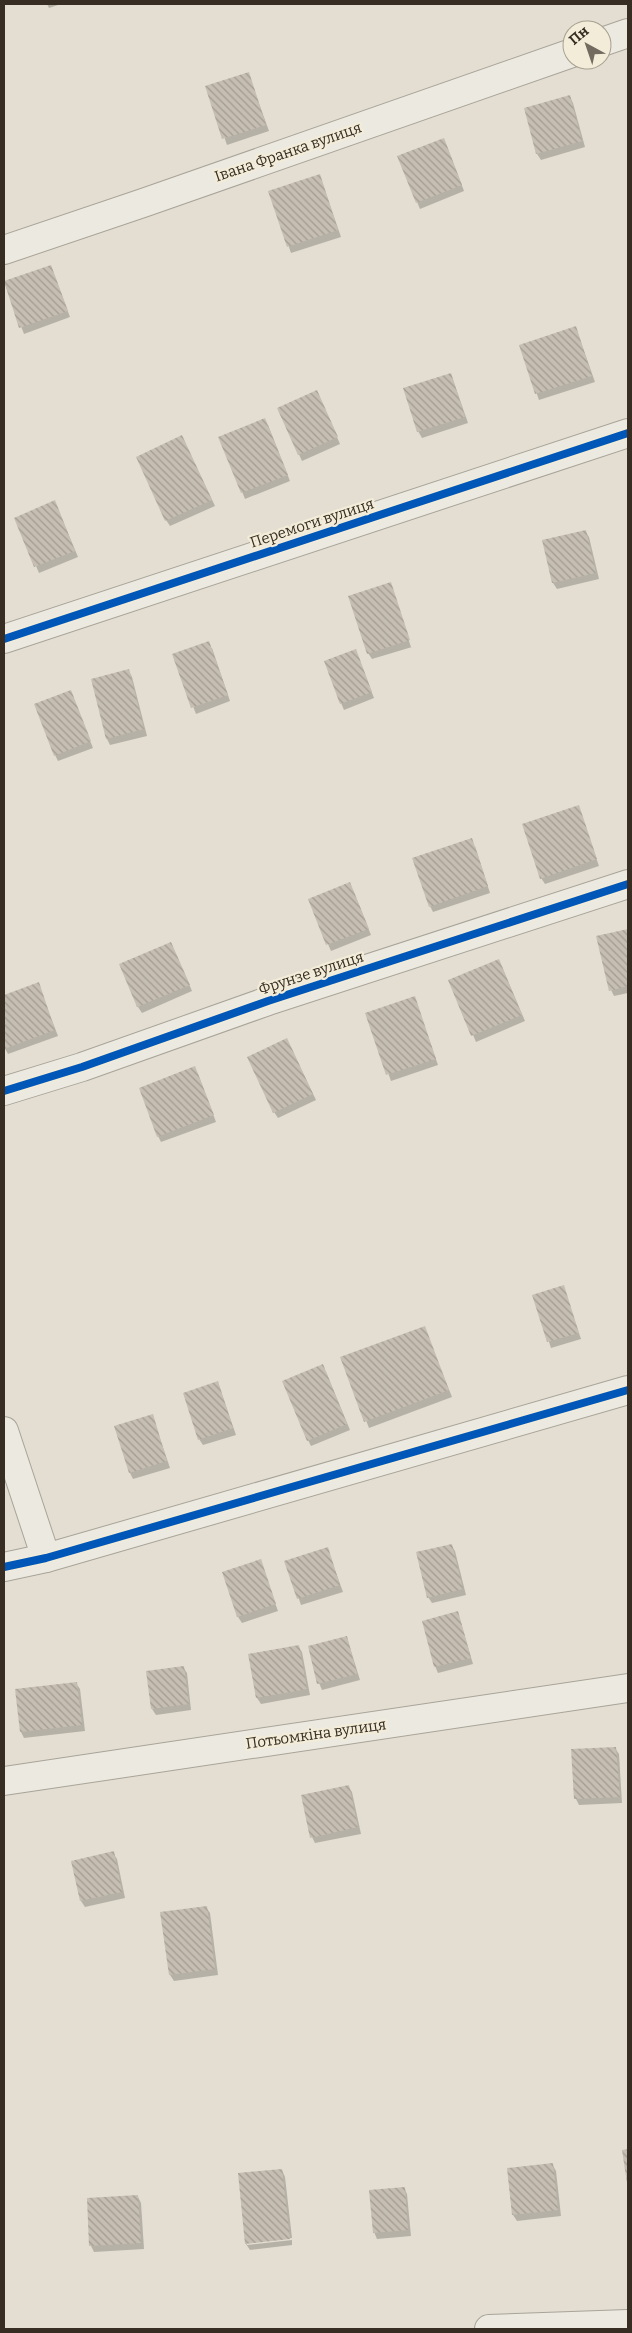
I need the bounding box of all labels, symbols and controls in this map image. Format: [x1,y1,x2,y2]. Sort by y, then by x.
north arrow [562,20,612,70]
text: Пн [566,22,592,48]
street label: Івана Франка вулиця [212,118,364,186]
street label: Перемоги вулиця [248,494,376,552]
street label: Фрунзе вулиця [256,948,366,998]
street label: Потьомкіна вулиця [245,1715,387,1753]

